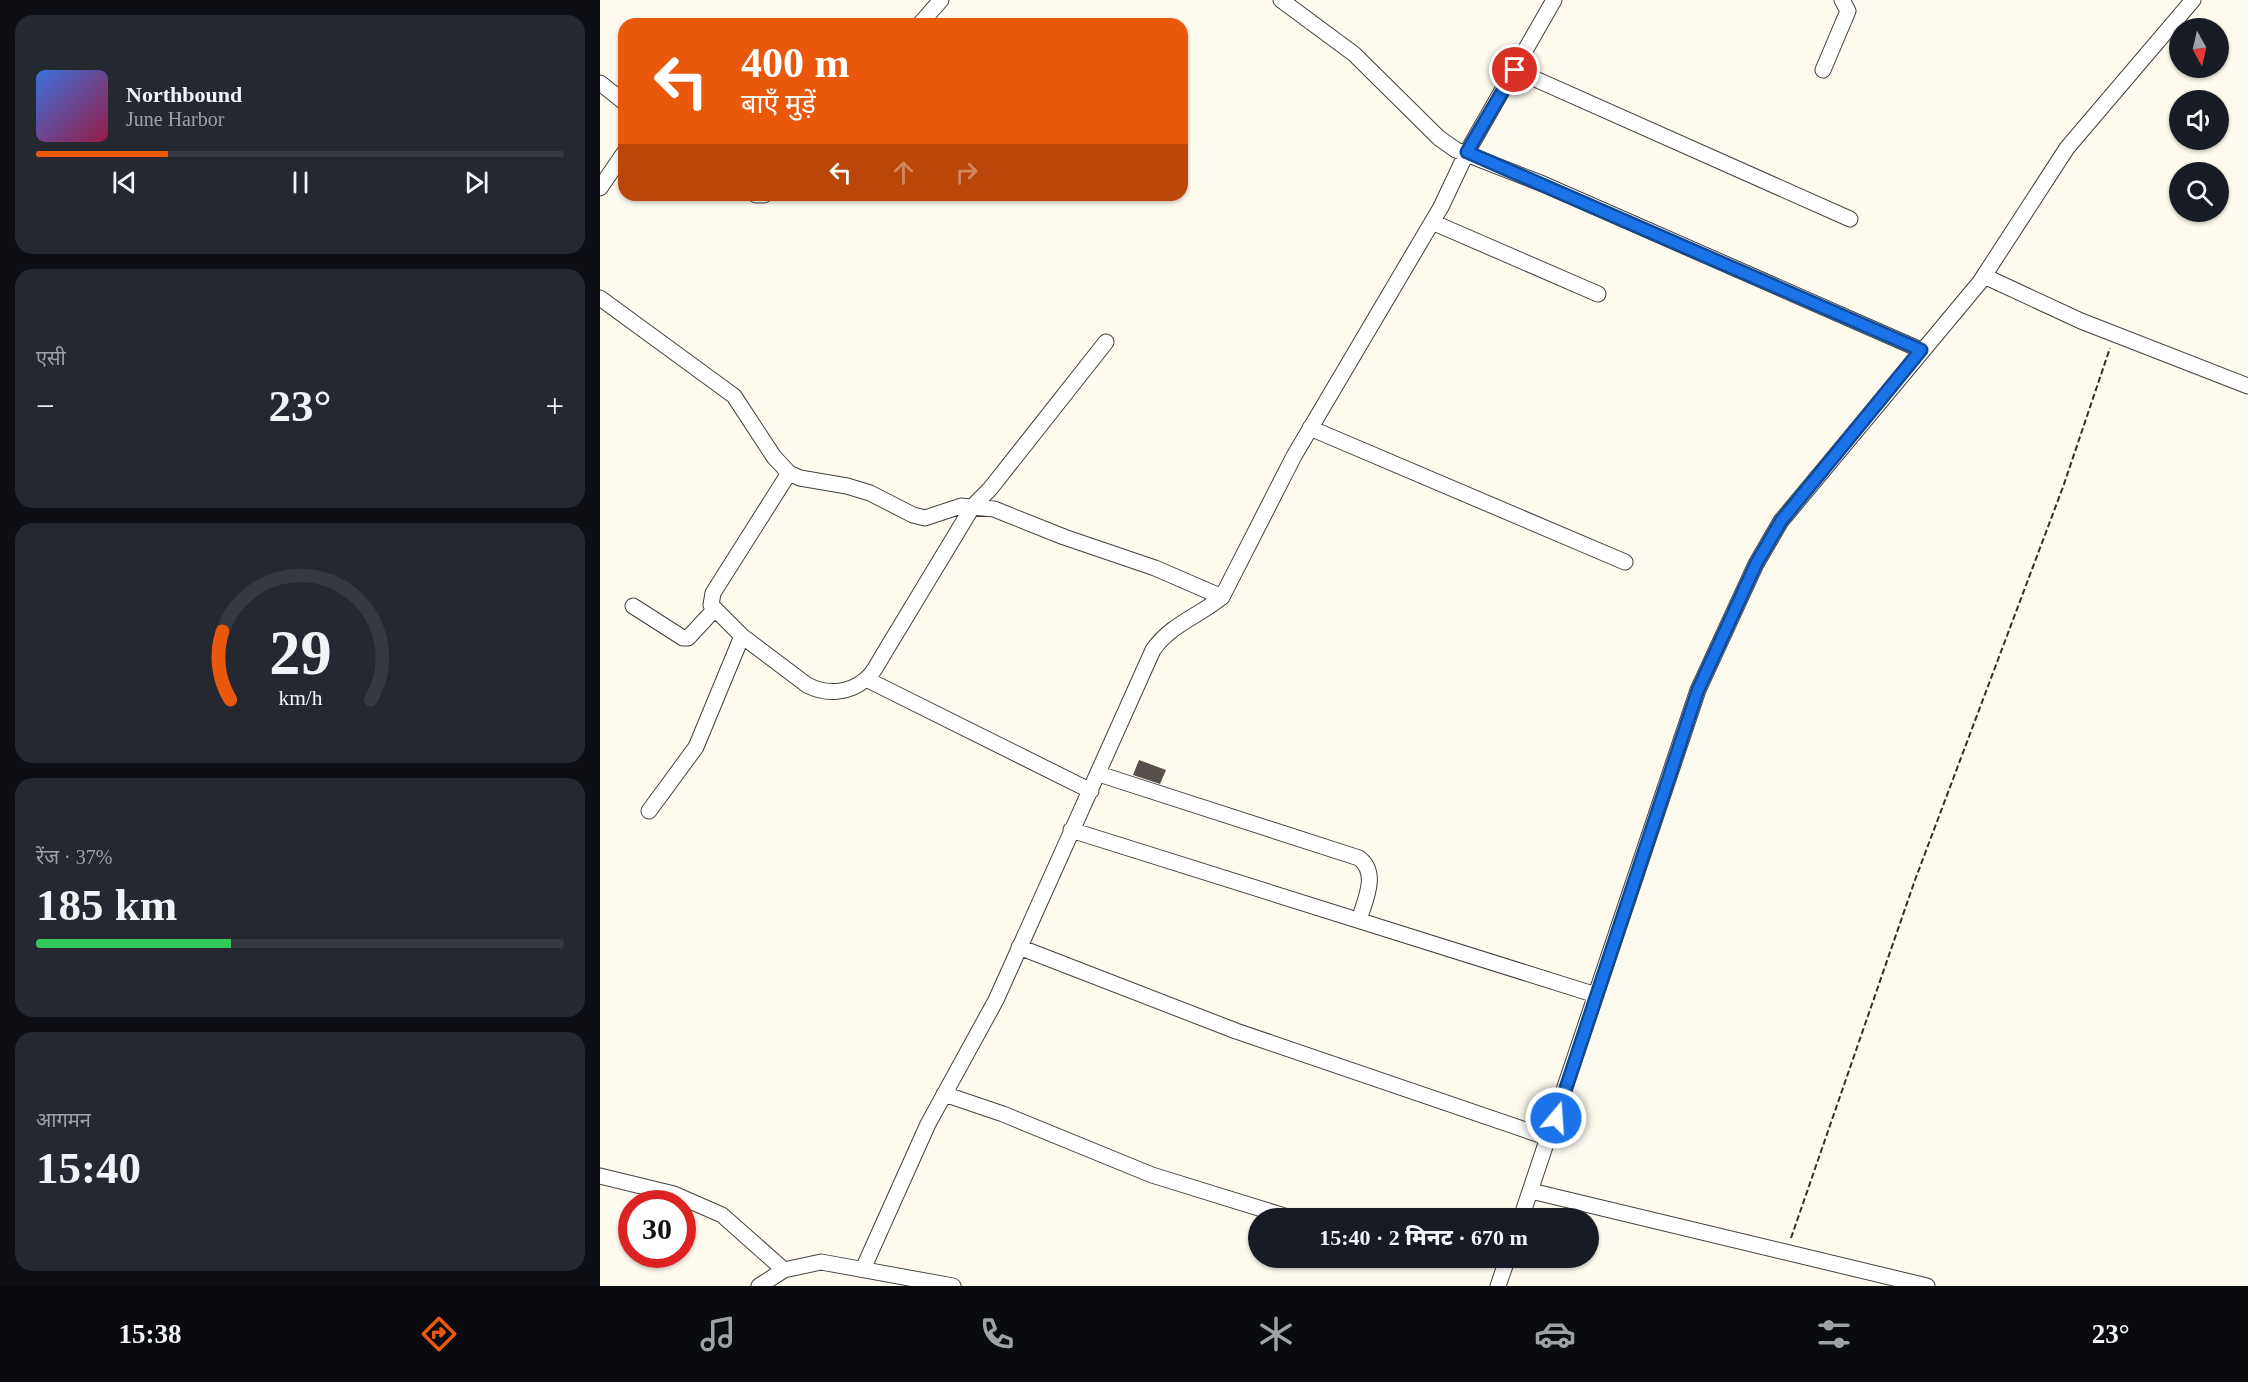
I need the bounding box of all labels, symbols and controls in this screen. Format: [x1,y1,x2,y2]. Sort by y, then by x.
north arrow [2169,18,2229,78]
map controls [2169,18,2229,222]
text: 400 m [741,40,850,86]
icon: left [642,42,720,120]
pin [1489,44,1540,95]
icon: arrive [1498,53,1531,86]
text: Northbound [126,82,242,107]
text: बाएँ मुड़ें [741,89,816,119]
button: sound [2169,90,2229,150]
text: June Harbor [126,108,224,130]
icon: left [824,156,857,189]
icon: ahead [887,156,920,189]
icon: right [950,156,983,189]
button: search [2169,162,2229,222]
icon: previous [108,166,141,199]
icon: pause [284,166,317,199]
icon: next [460,166,493,199]
text: एसी [36,347,66,369]
text: 23° [269,381,332,431]
text: − [36,388,55,424]
text: + [545,388,564,424]
text: 29 [269,618,331,687]
text: km/h [278,686,322,710]
text: रेंज · 37% [36,846,112,868]
text: 185 km [36,880,177,930]
position arrow [1524,1086,1588,1150]
text: आगमन [36,1109,91,1131]
text: 15:40 [36,1143,141,1193]
speed limit sign: 30 [618,1190,696,1268]
text: 15:40 · 2 मिनट · 670 m [1319,1225,1528,1250]
icon: directions [418,1313,460,1355]
icon: music [697,1313,739,1355]
icon: phone [976,1313,1018,1355]
icon: climate [1255,1313,1297,1355]
icon: car [1534,1313,1576,1355]
icon: filters [1813,1313,1855,1355]
text: 15:38 [118,1319,181,1349]
text: 23° [2092,1319,2129,1349]

